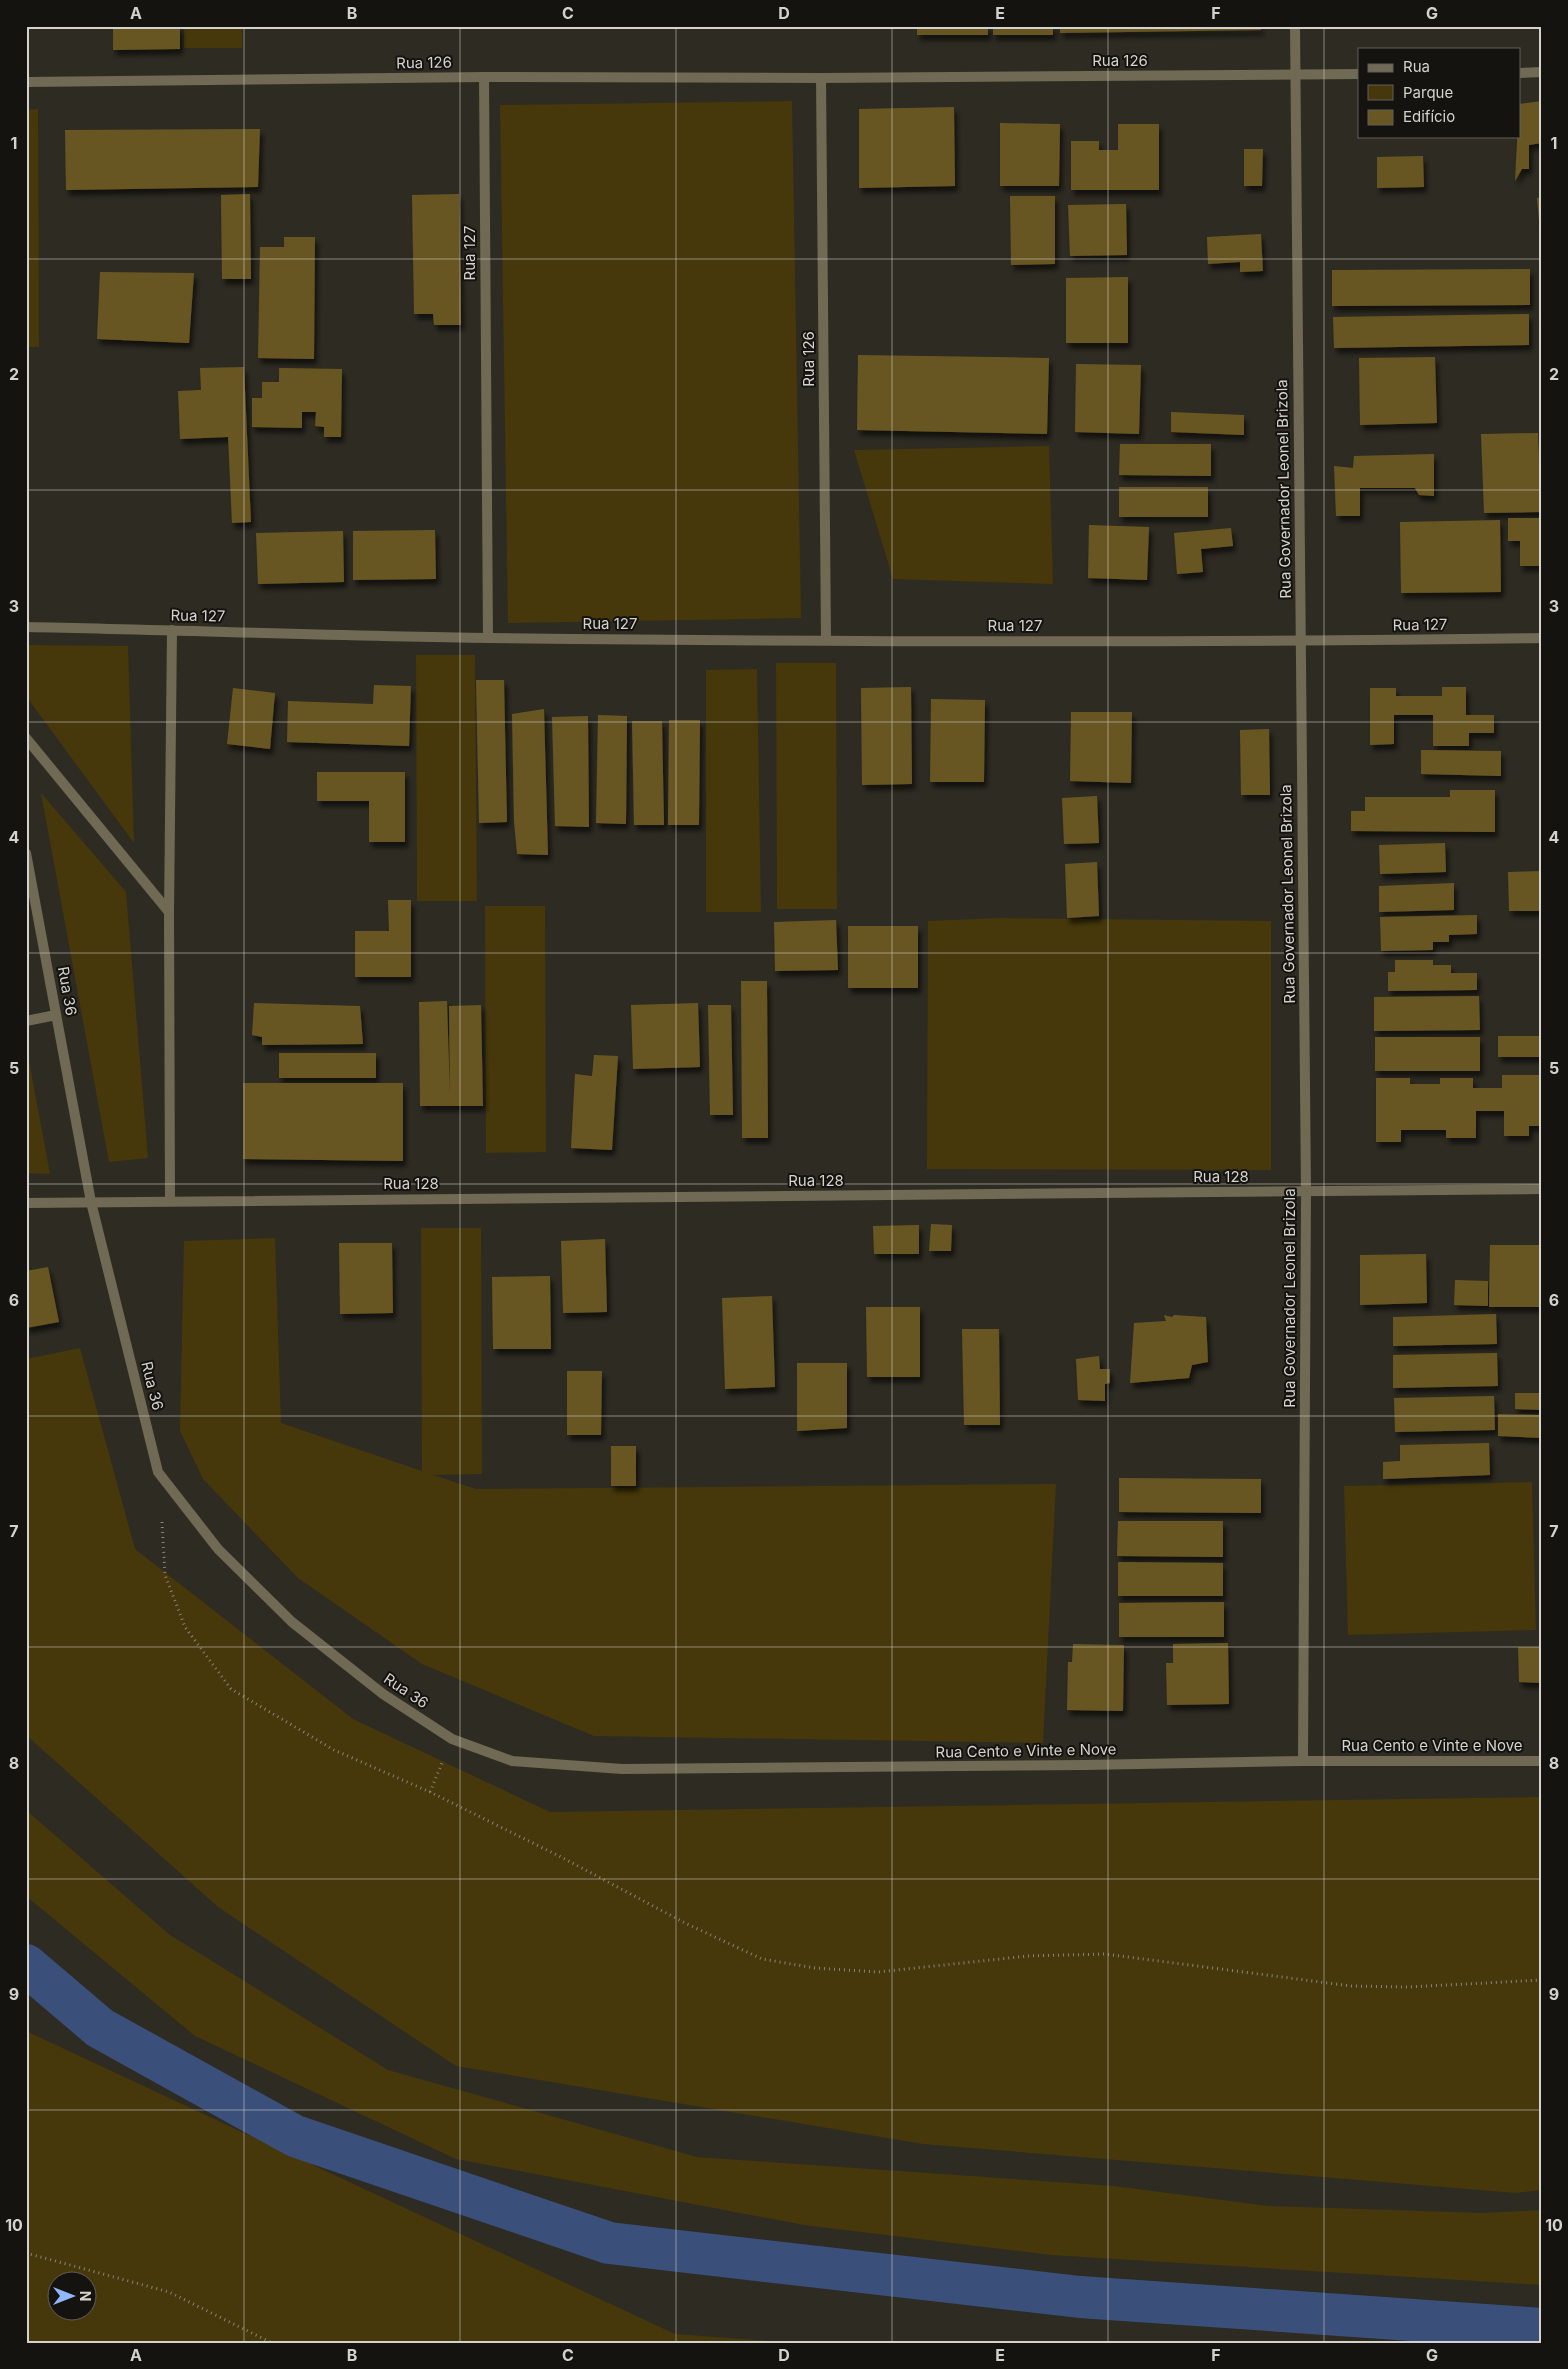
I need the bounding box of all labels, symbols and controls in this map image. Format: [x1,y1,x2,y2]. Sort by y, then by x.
text: A [130,3,142,23]
text: B [347,3,357,23]
text: C [562,3,574,23]
text: D [778,3,790,23]
text: E [995,3,1005,23]
text: F [1211,3,1221,23]
text: G [1426,3,1438,23]
legend [1358,48,1520,138]
street label: Rua 126 [1092,51,1148,70]
street label: Rua 126 [396,53,452,72]
text: Rua [1403,57,1430,76]
text: Parque [1403,83,1453,102]
text: Edifício [1403,107,1455,126]
text: 1 [11,133,17,153]
text: 1 [1551,133,1557,153]
street label: Rua 127 [460,226,479,280]
street label: Rua 126 [799,331,818,387]
text: 2 [9,364,19,384]
text: 2 [1549,364,1559,384]
street label: Rua Governador Leonel Brizola [1272,379,1295,599]
text: 3 [9,596,19,616]
text: 3 [1549,596,1559,616]
street label: Rua 127 [170,606,226,625]
street label: Rua 127 [583,614,637,633]
street label: Rua 127 [1392,615,1448,634]
street label: Rua 127 [988,616,1042,635]
street label: Rua Governador Leonel Brizola [1276,784,1299,1004]
text: 4 [9,827,20,847]
text: 4 [1549,827,1560,847]
street label: Rua 36 [54,965,81,1017]
text: 5 [9,1058,19,1078]
text: 5 [1549,1058,1559,1078]
street label: Rua 128 [1193,1167,1249,1186]
street label: Rua 128 [788,1171,844,1190]
street label: Rua 128 [383,1174,439,1193]
street label: Rua Governador Leonel Brizola [1280,1188,1299,1408]
text: 6 [9,1290,19,1310]
text: 6 [1549,1290,1559,1310]
street label: Rua 36 [137,1359,168,1412]
text: 7 [9,1521,19,1541]
text: 7 [1549,1521,1559,1541]
street label: Rua 36 [380,1669,432,1712]
street label: Rua Cento e Vinte e Nove [1341,1736,1523,1755]
street label: Rua Cento e Vinte e Nove [935,1739,1117,1762]
text: 8 [9,1753,19,1773]
text: 8 [1549,1753,1559,1773]
text: 9 [9,1984,19,2004]
text: 9 [1549,1984,1559,2004]
text: 10 [5,2215,23,2235]
text: 10 [1545,2215,1563,2235]
north arrow [48,2272,98,2322]
text: N [77,2291,94,2301]
text: A [130,2345,142,2365]
text: B [347,2345,357,2365]
text: C [562,2345,574,2365]
text: D [778,2345,790,2365]
text: E [995,2345,1005,2365]
text: F [1211,2345,1221,2365]
text: G [1426,2345,1438,2365]

